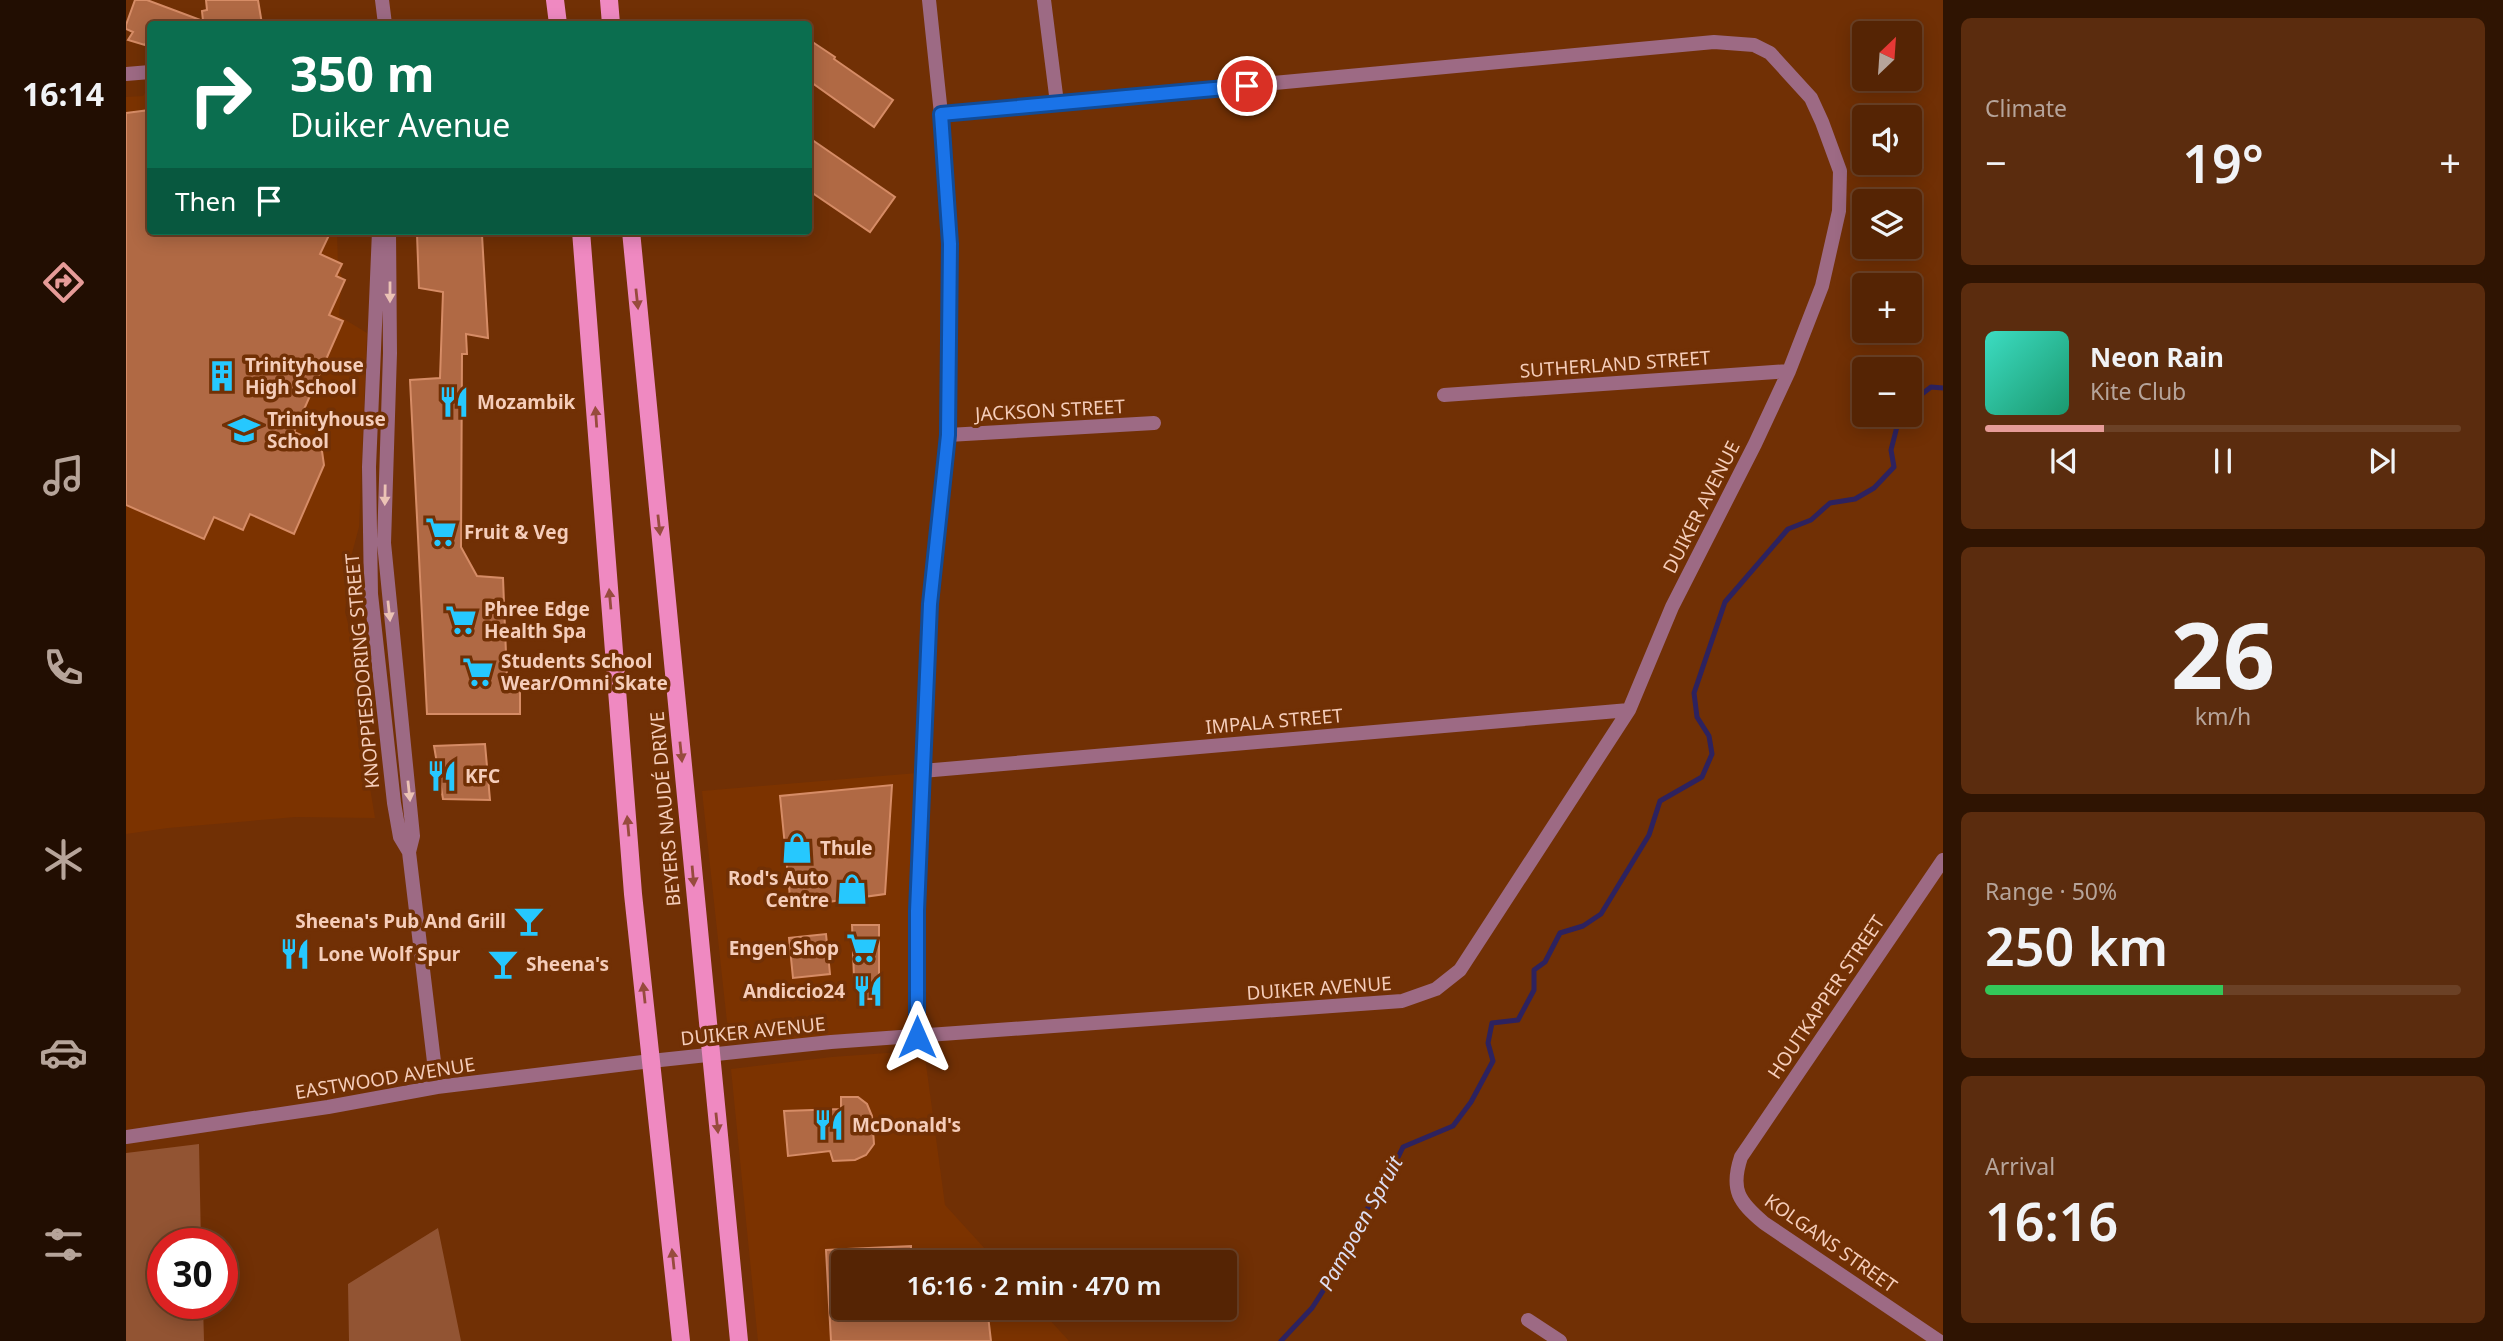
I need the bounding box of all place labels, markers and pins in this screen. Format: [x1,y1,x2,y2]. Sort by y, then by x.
pin [1217,56,1277,116]
place label: Trinityhouse High School [245,352,364,400]
building icon: Trinityhouse High School [205,359,239,393]
restaurant icon: Mozambik [437,385,471,419]
place label: Mozambik [477,389,576,415]
place label: Trinityhouse School [267,406,386,454]
school or university icon: Trinityhouse School [227,413,261,447]
supermarket icon: Fruit & Veg [424,515,458,549]
place label: Fruit & Veg [464,519,569,545]
place label: Phree Edge Health Spa [484,596,590,644]
supermarket icon: Phree Edge Health Spa [444,603,478,637]
place label: Students School Wear/Omni Skate [501,648,668,696]
supermarket icon: Students School Wear/Omni Skate [461,655,495,689]
restaurant icon: KFC [425,759,459,793]
place label: KFC [465,763,500,789]
shop icon: Thule [780,831,814,865]
place label: Thule [820,835,873,861]
place label: Rod's Auto Centre [728,865,829,913]
shop icon: Rod's Auto Centre [835,872,869,906]
bar icon: Sheena's Pub And Grill [512,904,546,938]
place label: Sheena's Pub And Grill [295,908,506,934]
supermarket icon: Engen Shop [845,931,879,965]
place label: Engen Shop [729,935,839,961]
restaurant icon: Lone Wolf Spur [278,937,312,971]
place label: Lone Wolf Spur [318,941,461,967]
bar icon: Sheena's [486,947,520,981]
place label: Sheena's [526,951,609,977]
restaurant icon: Andiccio24 [851,974,885,1008]
place label: Andiccio24 [743,978,845,1004]
restaurant icon: McDonald's [812,1108,846,1142]
place label: McDonald's [852,1112,961,1138]

